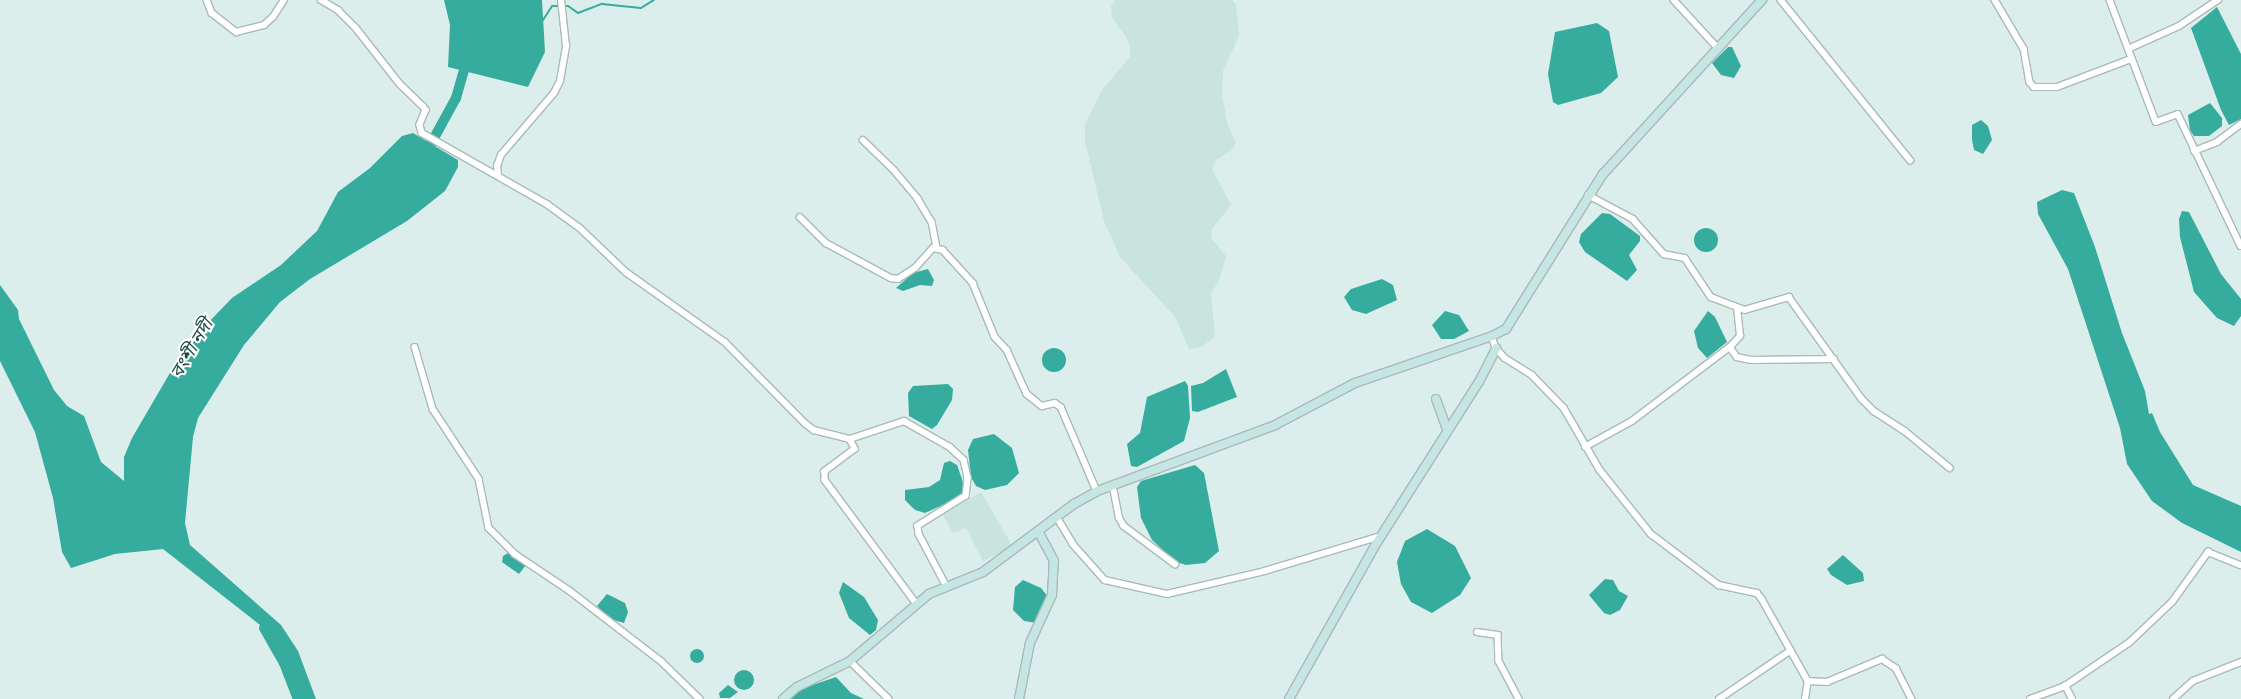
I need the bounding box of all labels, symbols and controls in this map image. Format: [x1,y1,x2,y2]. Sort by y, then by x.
water label: বংশী নদী [165,314,217,382]

